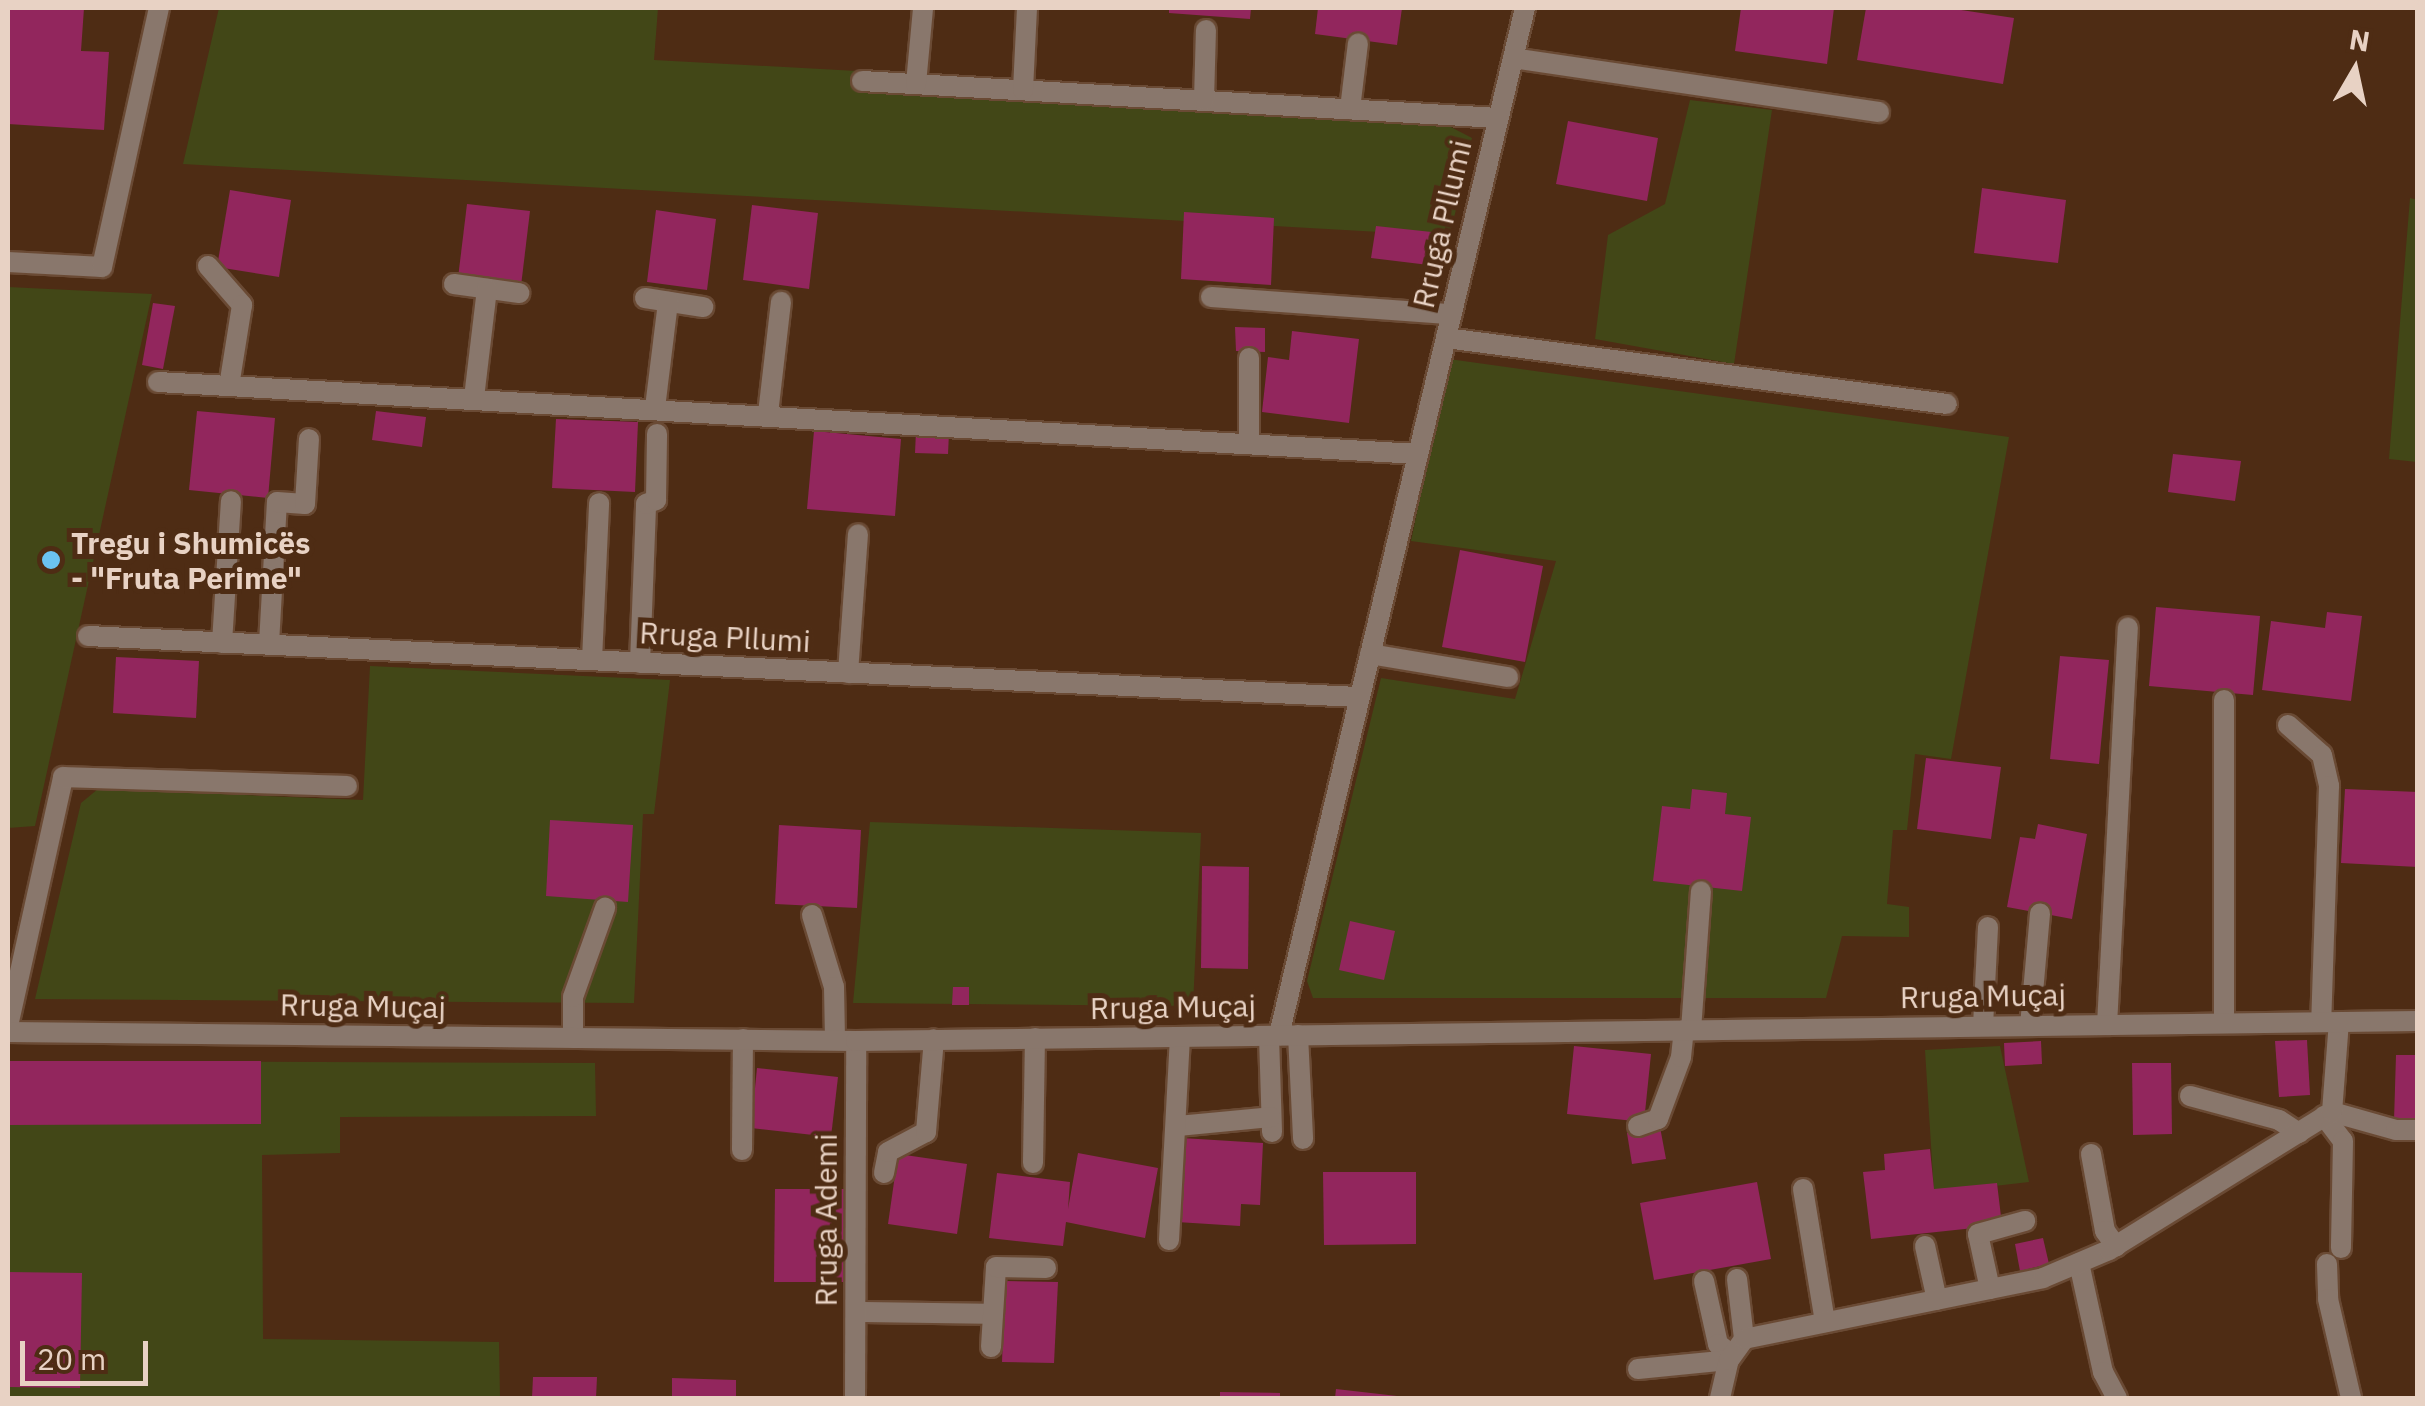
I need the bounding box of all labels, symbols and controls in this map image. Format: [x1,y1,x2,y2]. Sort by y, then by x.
north arrow [2305,20,2405,120]
text: N [2347,20,2373,60]
street label: Rruga Pllumi [1405,137,1479,311]
place label: Tregu i Shumicës - "Fruta Perime" [71,525,310,596]
marker: Tregu i Shumicës - "Fruta Perime" [40,549,62,571]
street label: Rruga Pllumi [639,615,811,659]
street label: Rruga Muçaj [1900,977,2066,1015]
street label: Rruga Muçaj [280,987,446,1025]
street label: Rruga Muçaj [1090,988,1256,1026]
street label: Rruga Ademi [808,1134,844,1306]
scale bar [25,1321,152,1383]
text: 20 m [37,1339,106,1378]

